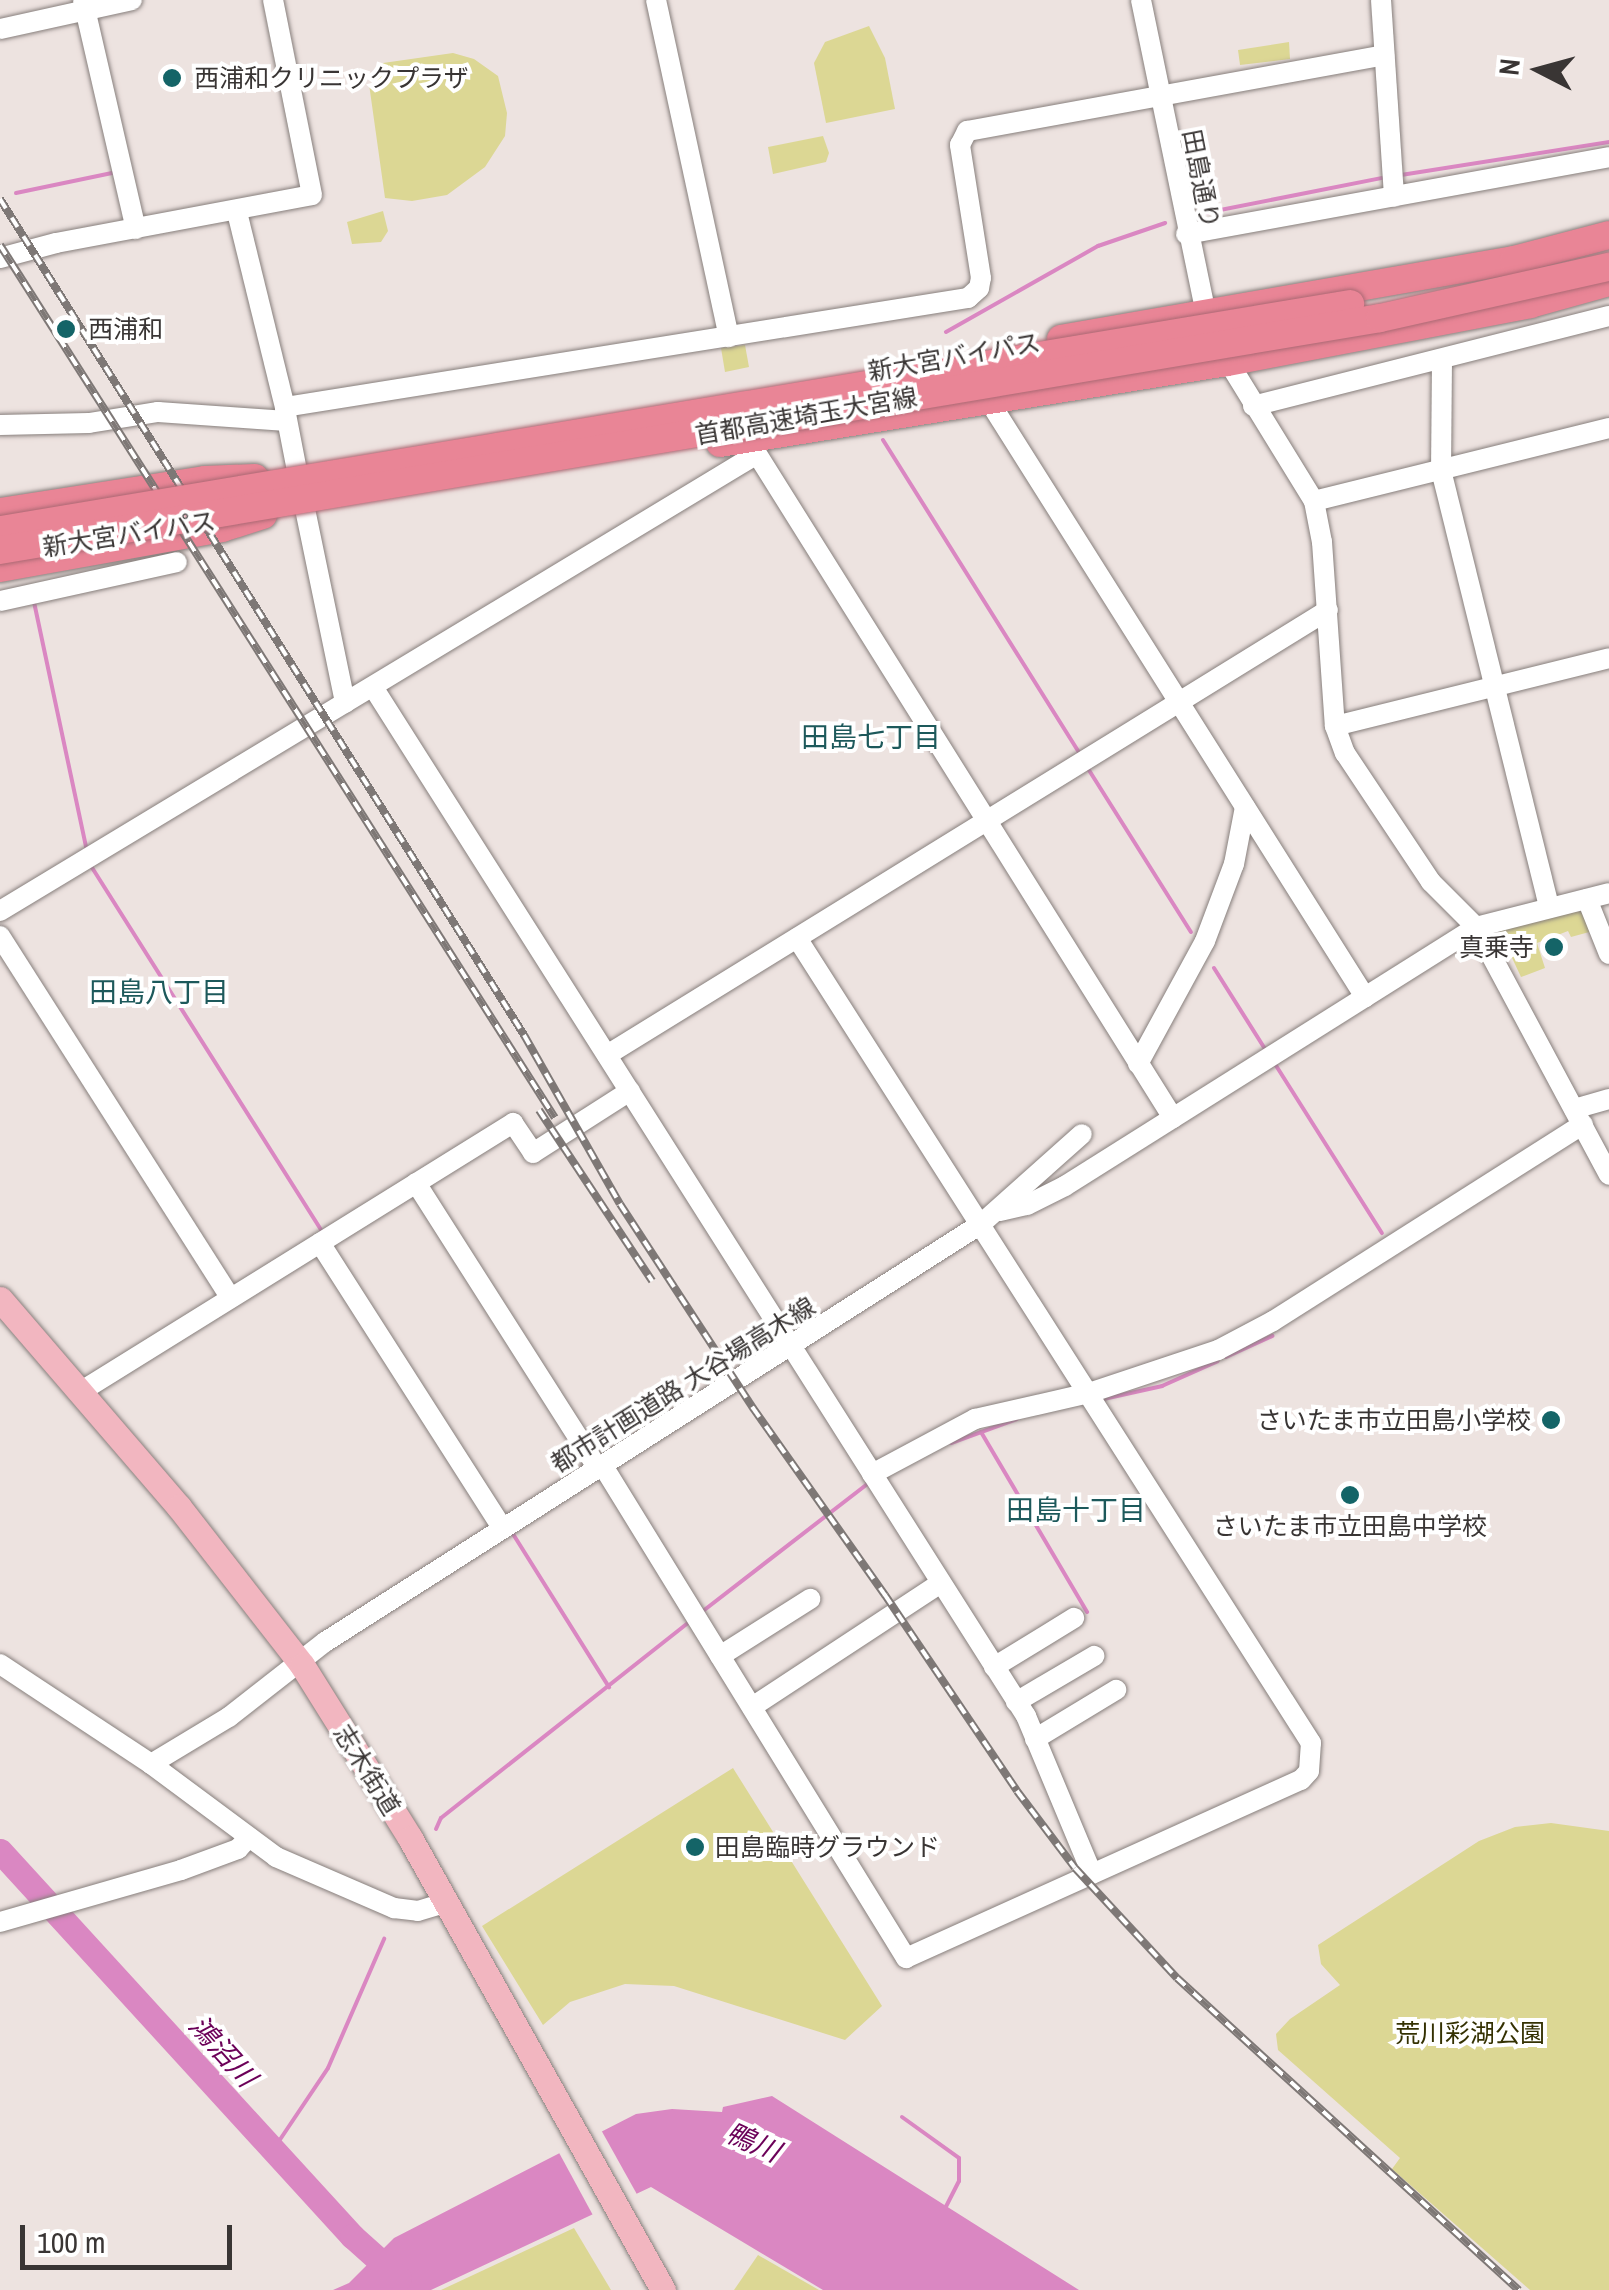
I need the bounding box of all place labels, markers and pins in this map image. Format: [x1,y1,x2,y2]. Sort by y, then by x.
place label: 西浦和クリニックプラザ [194,63,469,93]
marker: 西浦和クリニックプラザ [159,65,185,91]
place label: 西浦和 [88,314,163,344]
marker: 西浦和 [53,316,79,342]
place label: 真乗寺 [1459,932,1534,962]
marker: 真乗寺 [1543,936,1565,958]
place label: さいたま市立田島小学校 [1256,1405,1531,1435]
marker: さいたま市立田島小学校 [1540,1409,1562,1431]
marker: さいたま市立田島中学校 [1339,1484,1361,1506]
place label: さいたま市立田島中学校 [1213,1511,1487,1541]
place label: 田島臨時グラウンド [715,1832,940,1862]
marker: 田島臨時グラウンド [684,1836,706,1858]

